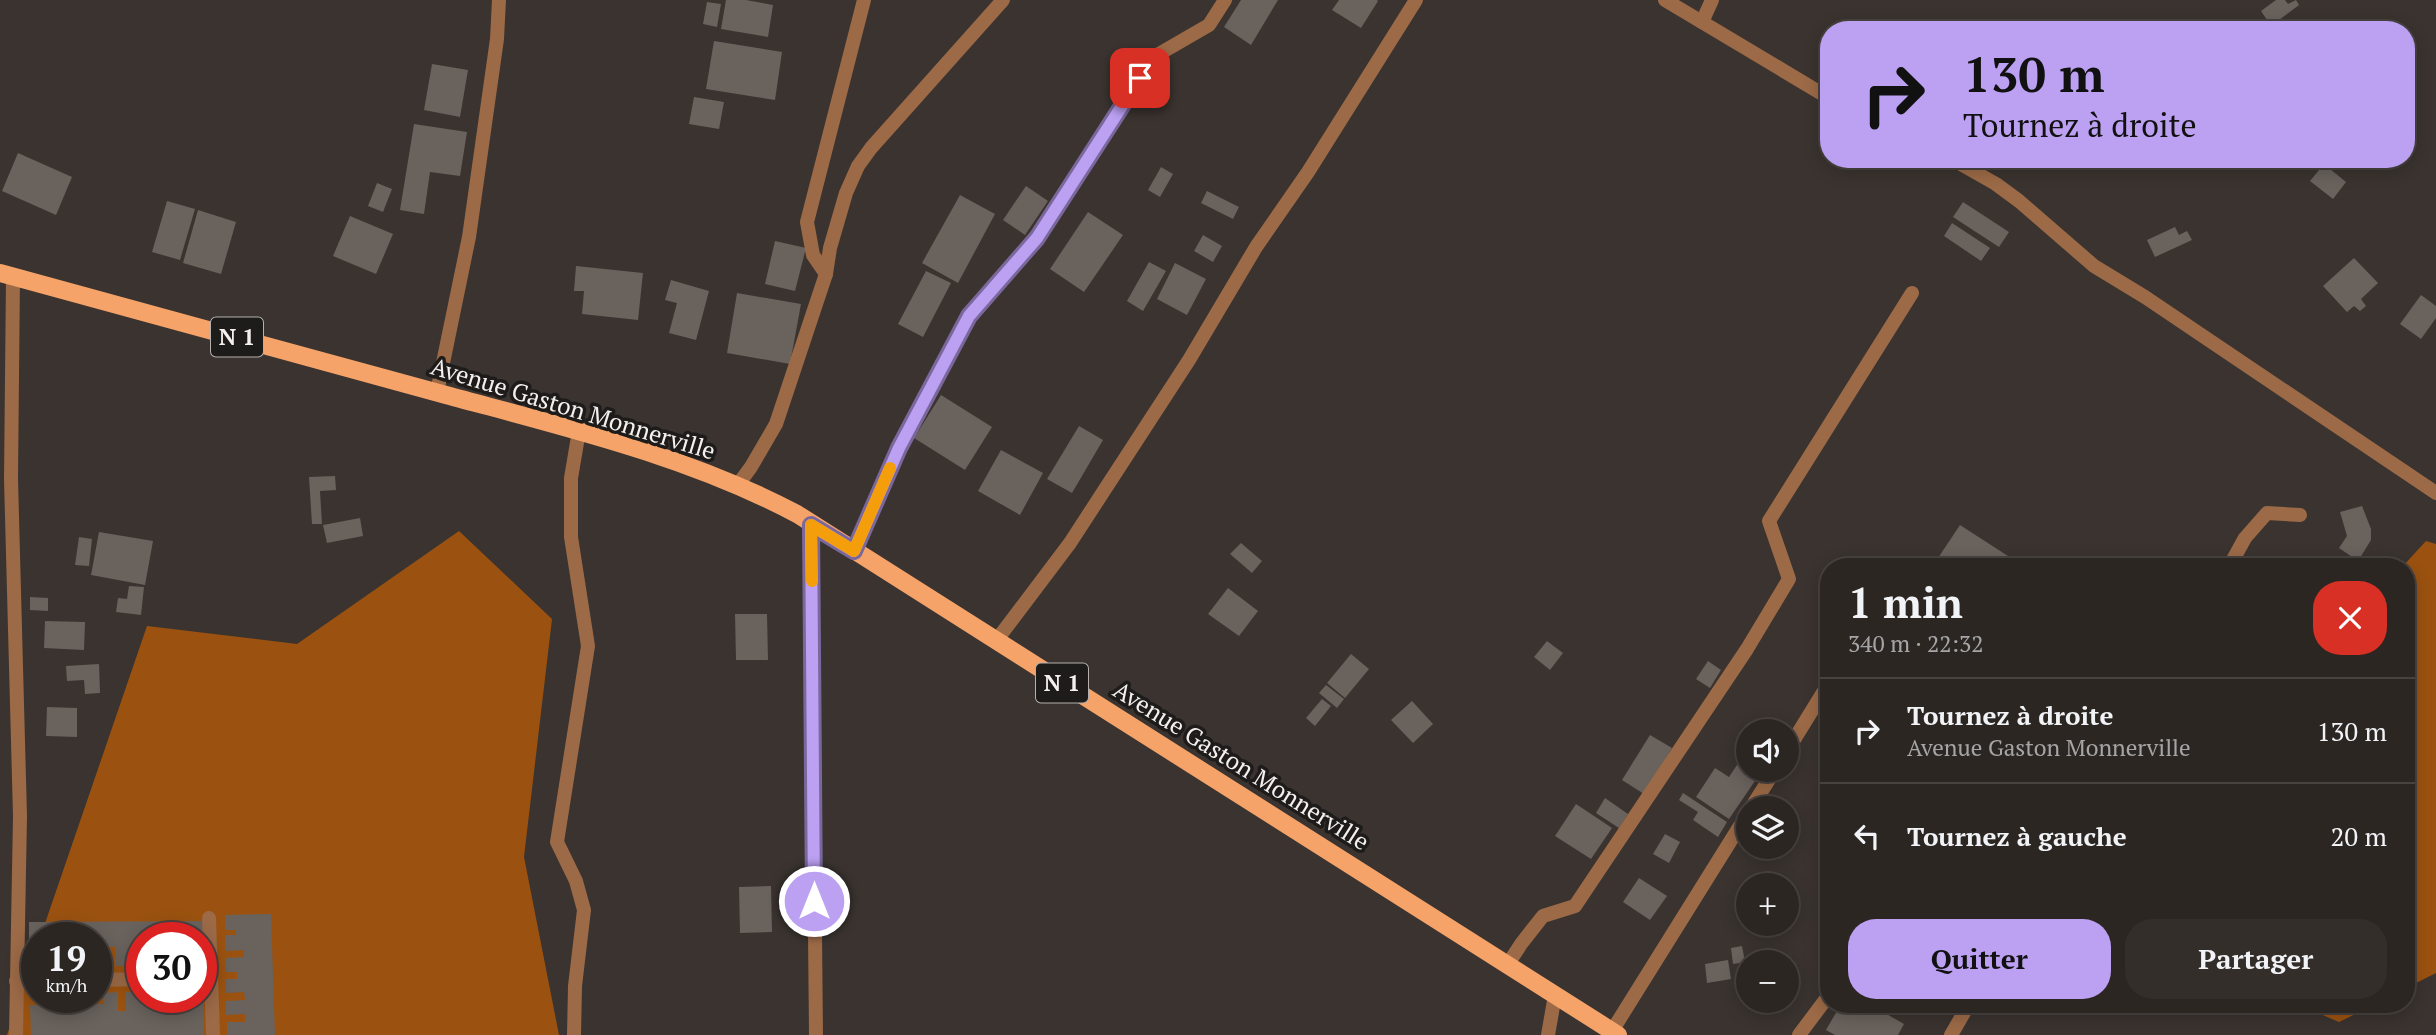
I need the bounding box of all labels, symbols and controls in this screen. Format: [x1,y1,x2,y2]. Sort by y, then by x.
text: 130 m [1963,41,2105,106]
pin [1110,48,1170,108]
icon: right [1848,49,1939,140]
icon: arrive [1121,59,1159,97]
text: Tournez à droite [1963,104,2197,146]
road number: N 1 [211,318,263,356]
street label: Avenue Gaston Monnerville [427,349,719,467]
text: 1 min [1848,574,1963,630]
button: close [2313,581,2387,655]
text: 340 m · 22:32 [1848,628,1983,659]
road number: N 1 [1036,664,1088,702]
street label: Avenue Gaston Monnerville [1108,673,1375,857]
text: Tournez à droite [1907,698,2113,732]
icon: right [1848,712,1886,750]
text: 130 m [2317,714,2387,748]
map controls [1736,719,1799,1013]
button: sound [1736,719,1799,782]
text: Avenue Gaston Monnerville [1907,732,2191,763]
button: layers [1736,796,1799,859]
icon: left [1848,817,1886,855]
text: Tournez à gauche [1907,819,2127,853]
text: 20 m [2331,819,2387,853]
position arrow [777,864,851,938]
button: + [1736,873,1799,936]
button: Quitter [1848,919,2111,999]
button: Partager [2125,919,2387,999]
speed limit sign: 30 [126,922,217,1013]
text: 19 [47,935,86,981]
button: − [1736,950,1799,1013]
text: km/h [46,973,87,997]

